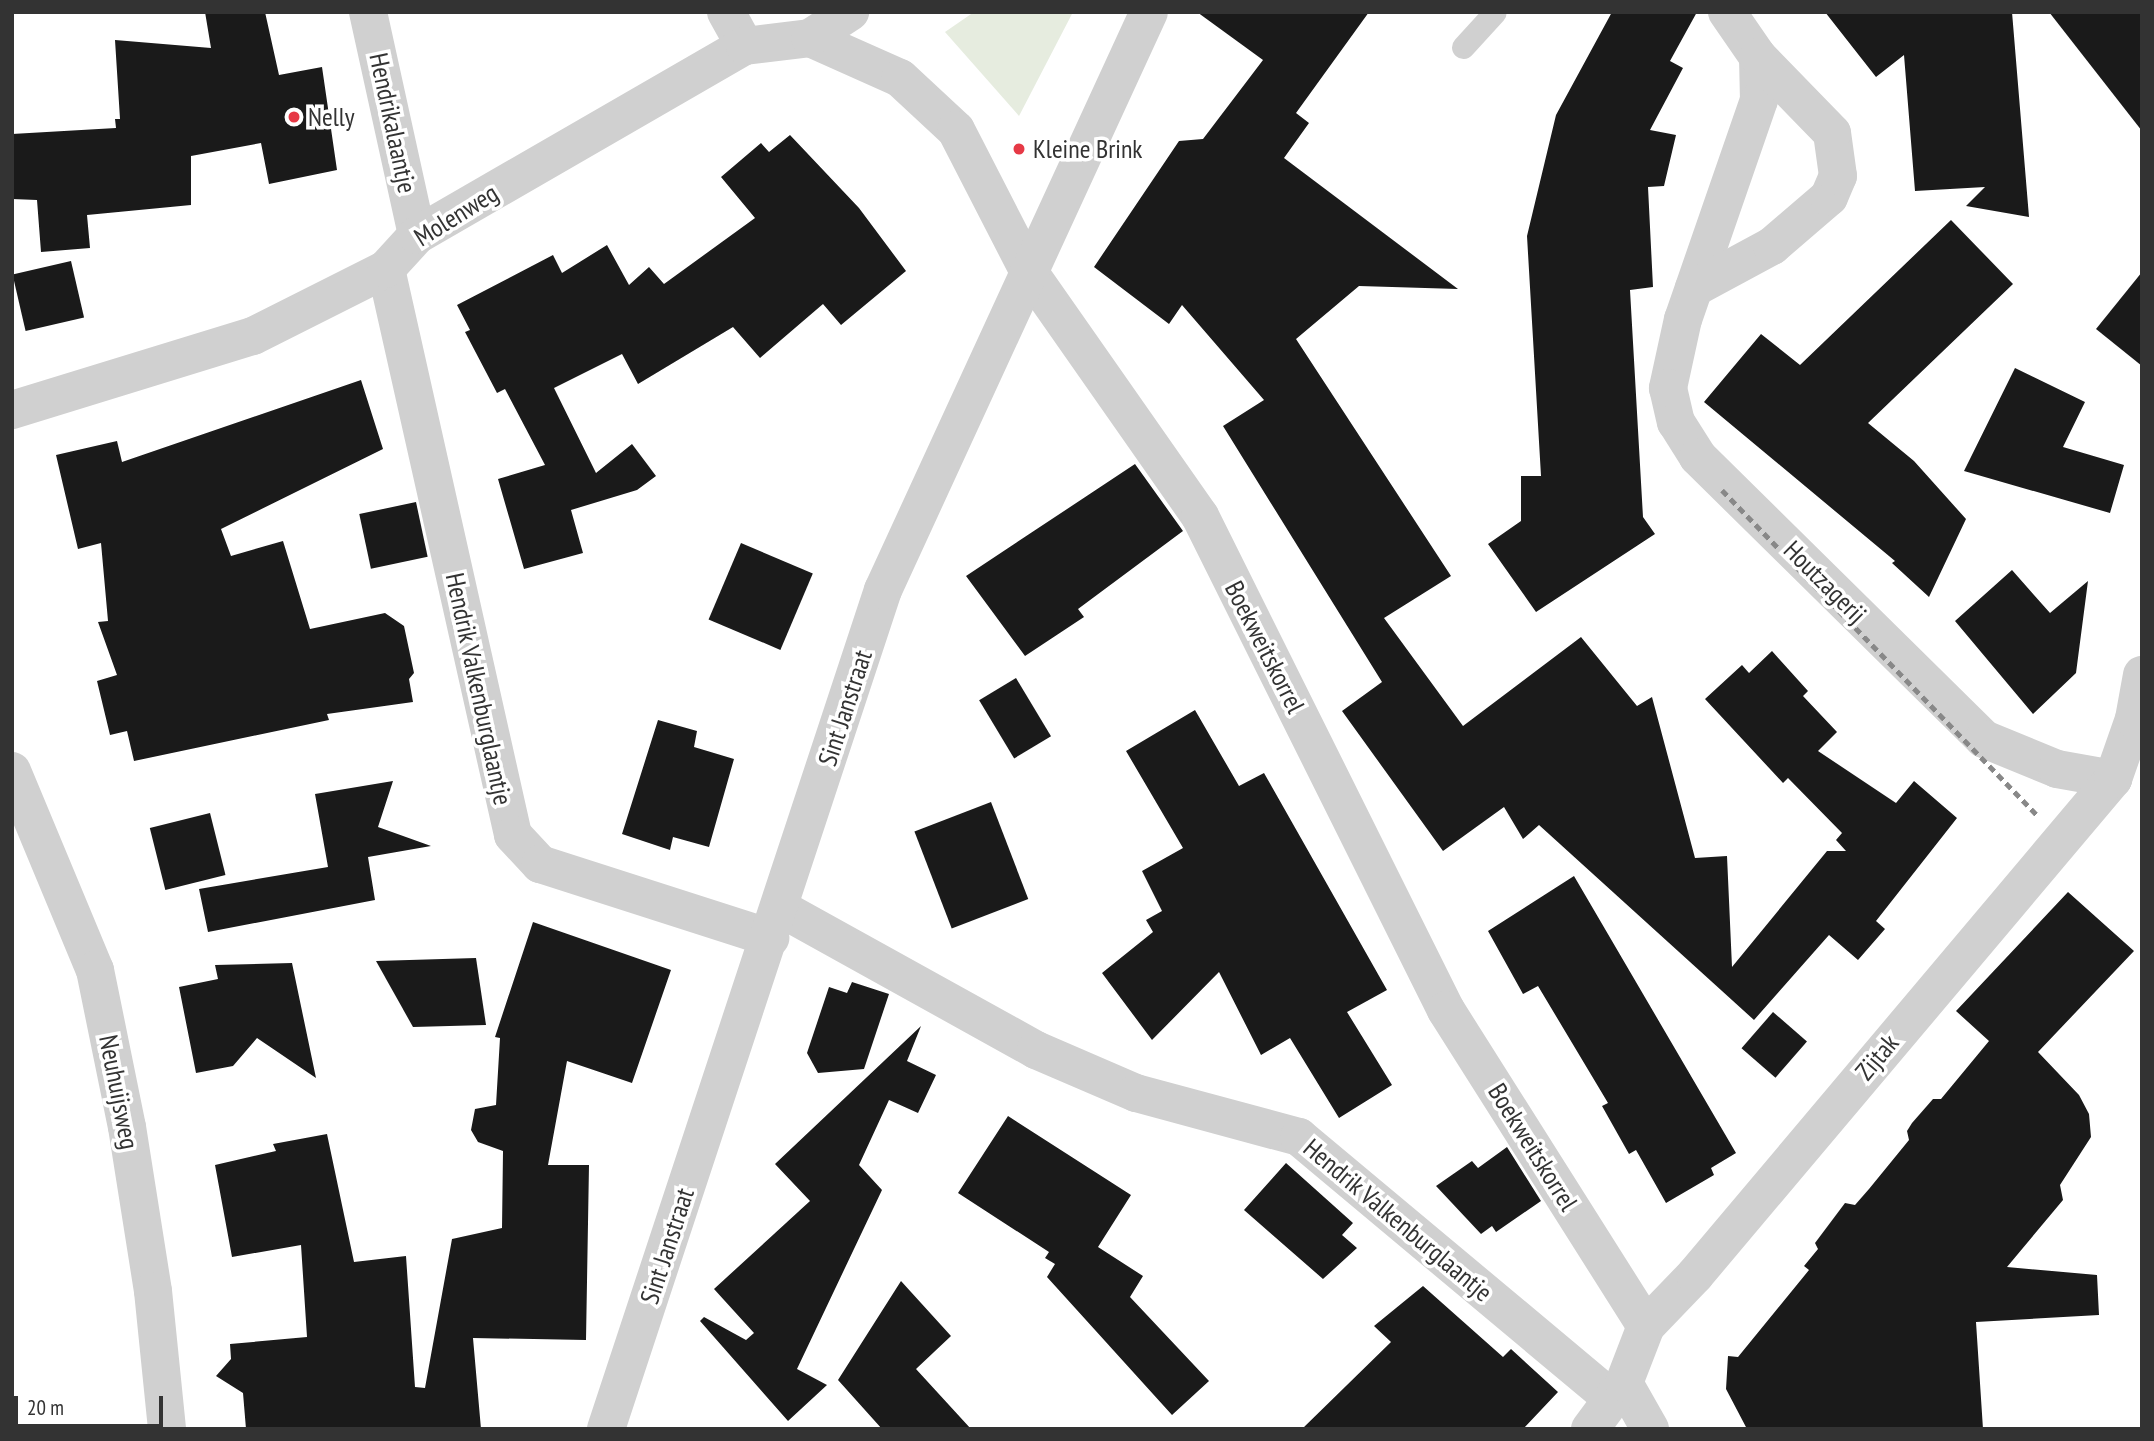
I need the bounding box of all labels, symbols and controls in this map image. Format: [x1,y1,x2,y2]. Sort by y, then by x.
street label: Hendrikalaantje [363,50,423,196]
place label: Nelly [308,101,355,133]
marker: Nelly [286,109,302,125]
place label: Kleine Brink [1033,133,1142,165]
marker: Kleine Brink [1011,141,1027,157]
street label: Molenweg [408,177,504,253]
street label: Houtzagerij [1777,534,1873,630]
street label: Hendrik Valkenburglaantje [439,569,519,809]
street label: Boekweitskorrel [1218,576,1312,718]
street label: Sint Janstraat [812,646,878,770]
street label: Zijtak [1849,1028,1905,1086]
street label: Neuhuijsweg [93,1032,145,1152]
street label: Boekweitskorrel [1482,1078,1584,1216]
street label: Hendrik Valkenburglaantje [1297,1132,1499,1308]
street label: Sint Janstraat [634,1184,700,1308]
scale bar [18,1382,166,1426]
text: 20 m [27,1394,64,1421]

